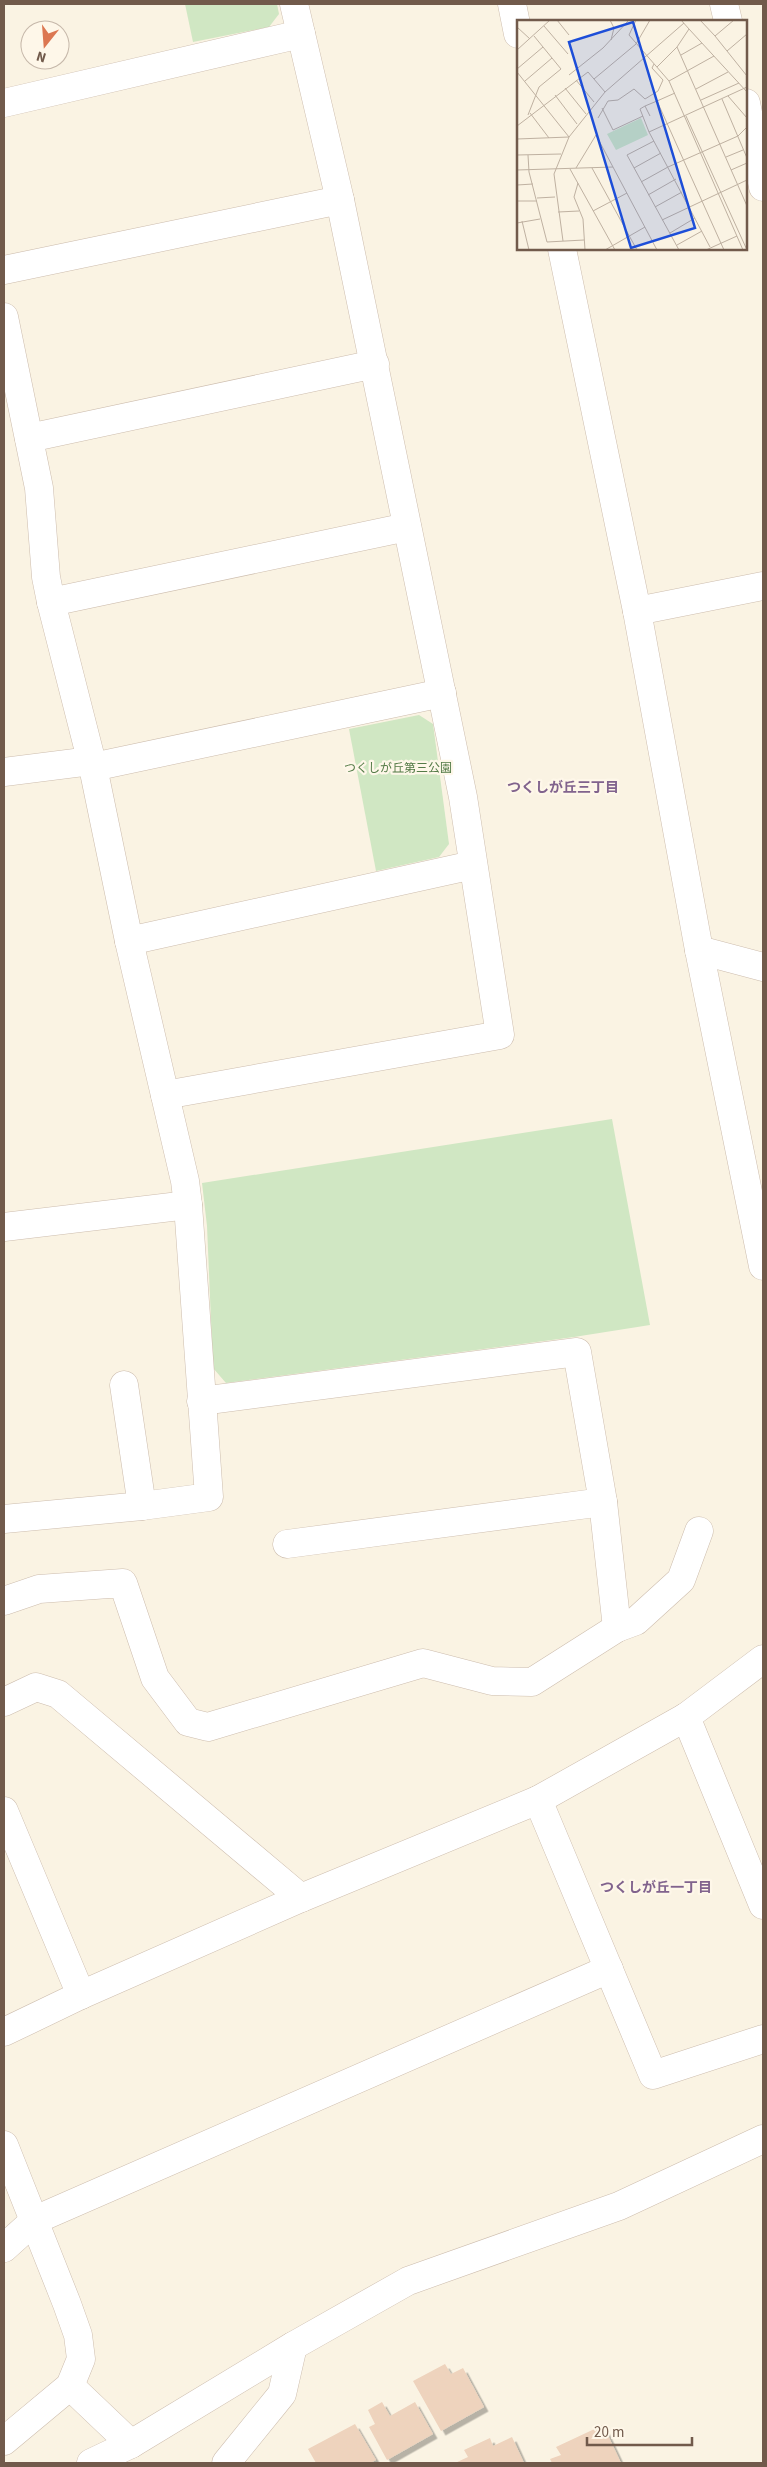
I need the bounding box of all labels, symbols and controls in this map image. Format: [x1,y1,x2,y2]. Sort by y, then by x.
north arrow [20,20,70,70]
inset map [517,20,747,250]
text: N [34,46,49,67]
park label: つくしが丘第三公園 [344,760,452,777]
district label: つくしが丘三丁目 [507,778,619,798]
district label: つくしが丘一丁目 [600,1878,712,1898]
scale bar [587,2414,692,2446]
text: 20 m [594,2422,624,2443]

